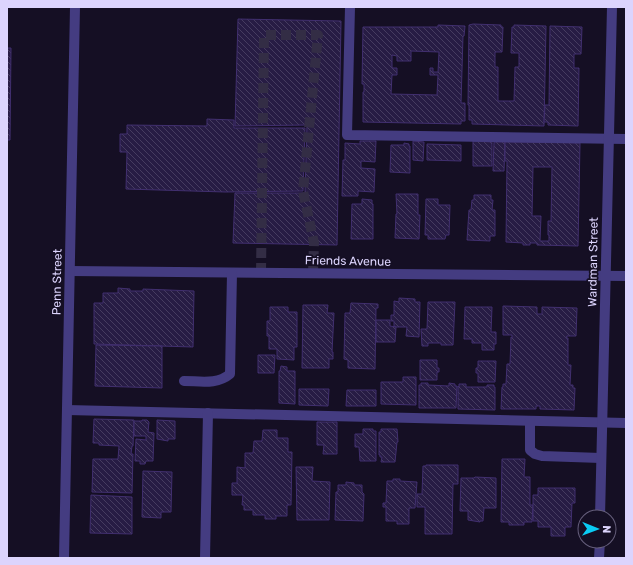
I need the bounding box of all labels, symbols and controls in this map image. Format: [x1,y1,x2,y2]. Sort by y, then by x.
street label: Wardman Street [585,217,601,307]
street label: Penn Street [49,248,65,315]
street label: Friends Avenue [305,253,391,269]
north arrow [577,509,617,549]
text: N [600,525,613,533]

